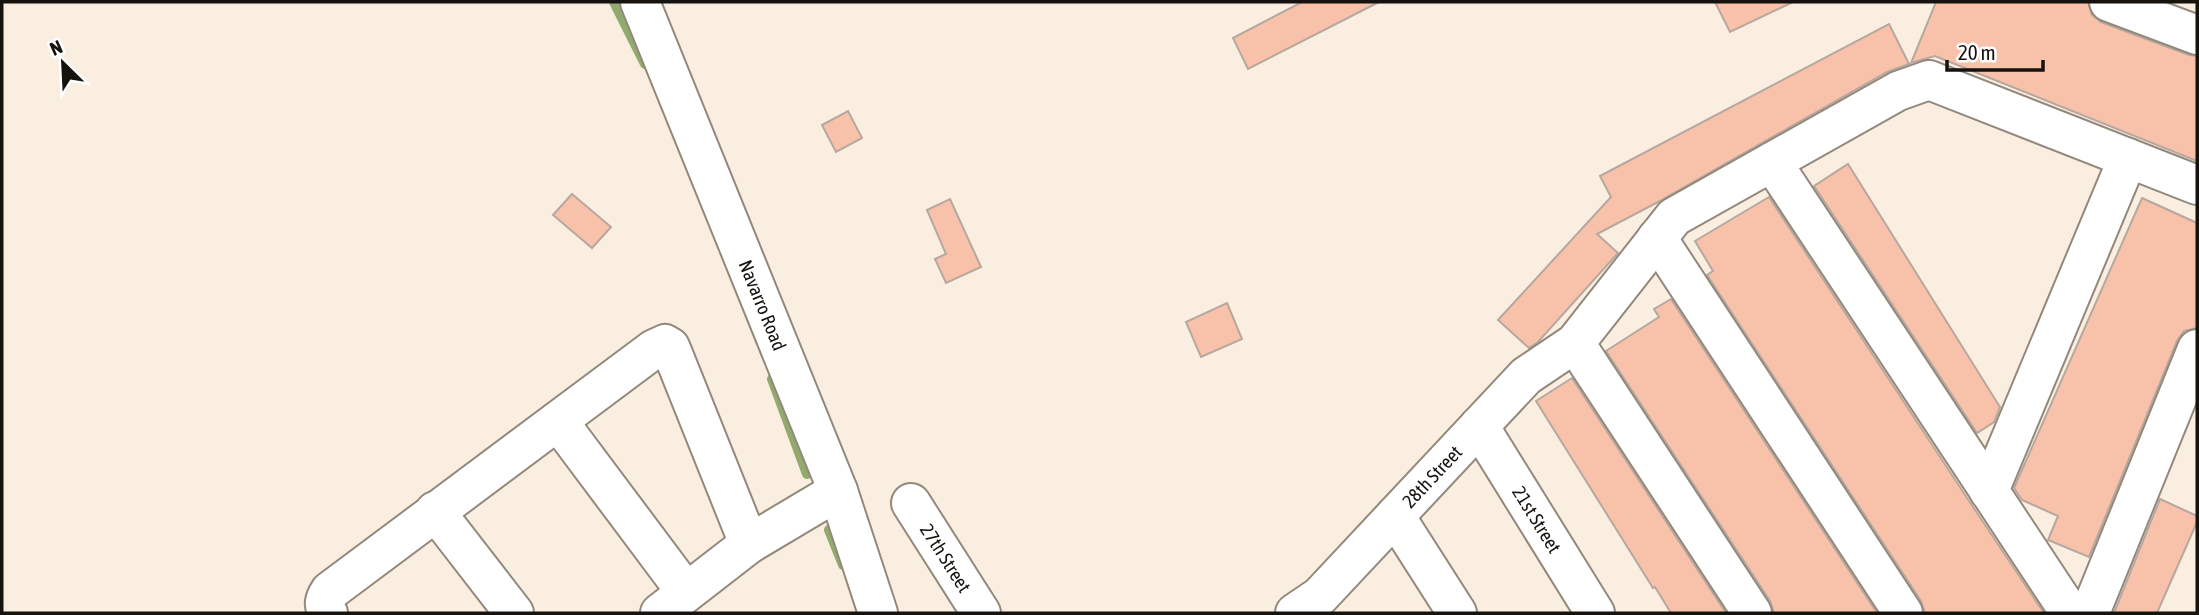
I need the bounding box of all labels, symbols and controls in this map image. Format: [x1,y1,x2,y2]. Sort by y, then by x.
north arrow [28,28,98,98]
scale bar [1947,28,2043,72]
text: N [46,35,66,60]
text: 20 m [1958,40,1996,64]
street label: Navarro Road [735,257,791,354]
street label: 28th Street [1398,441,1466,512]
street label: 21st Street [1508,482,1566,557]
street label: 27th Street [916,519,976,596]

